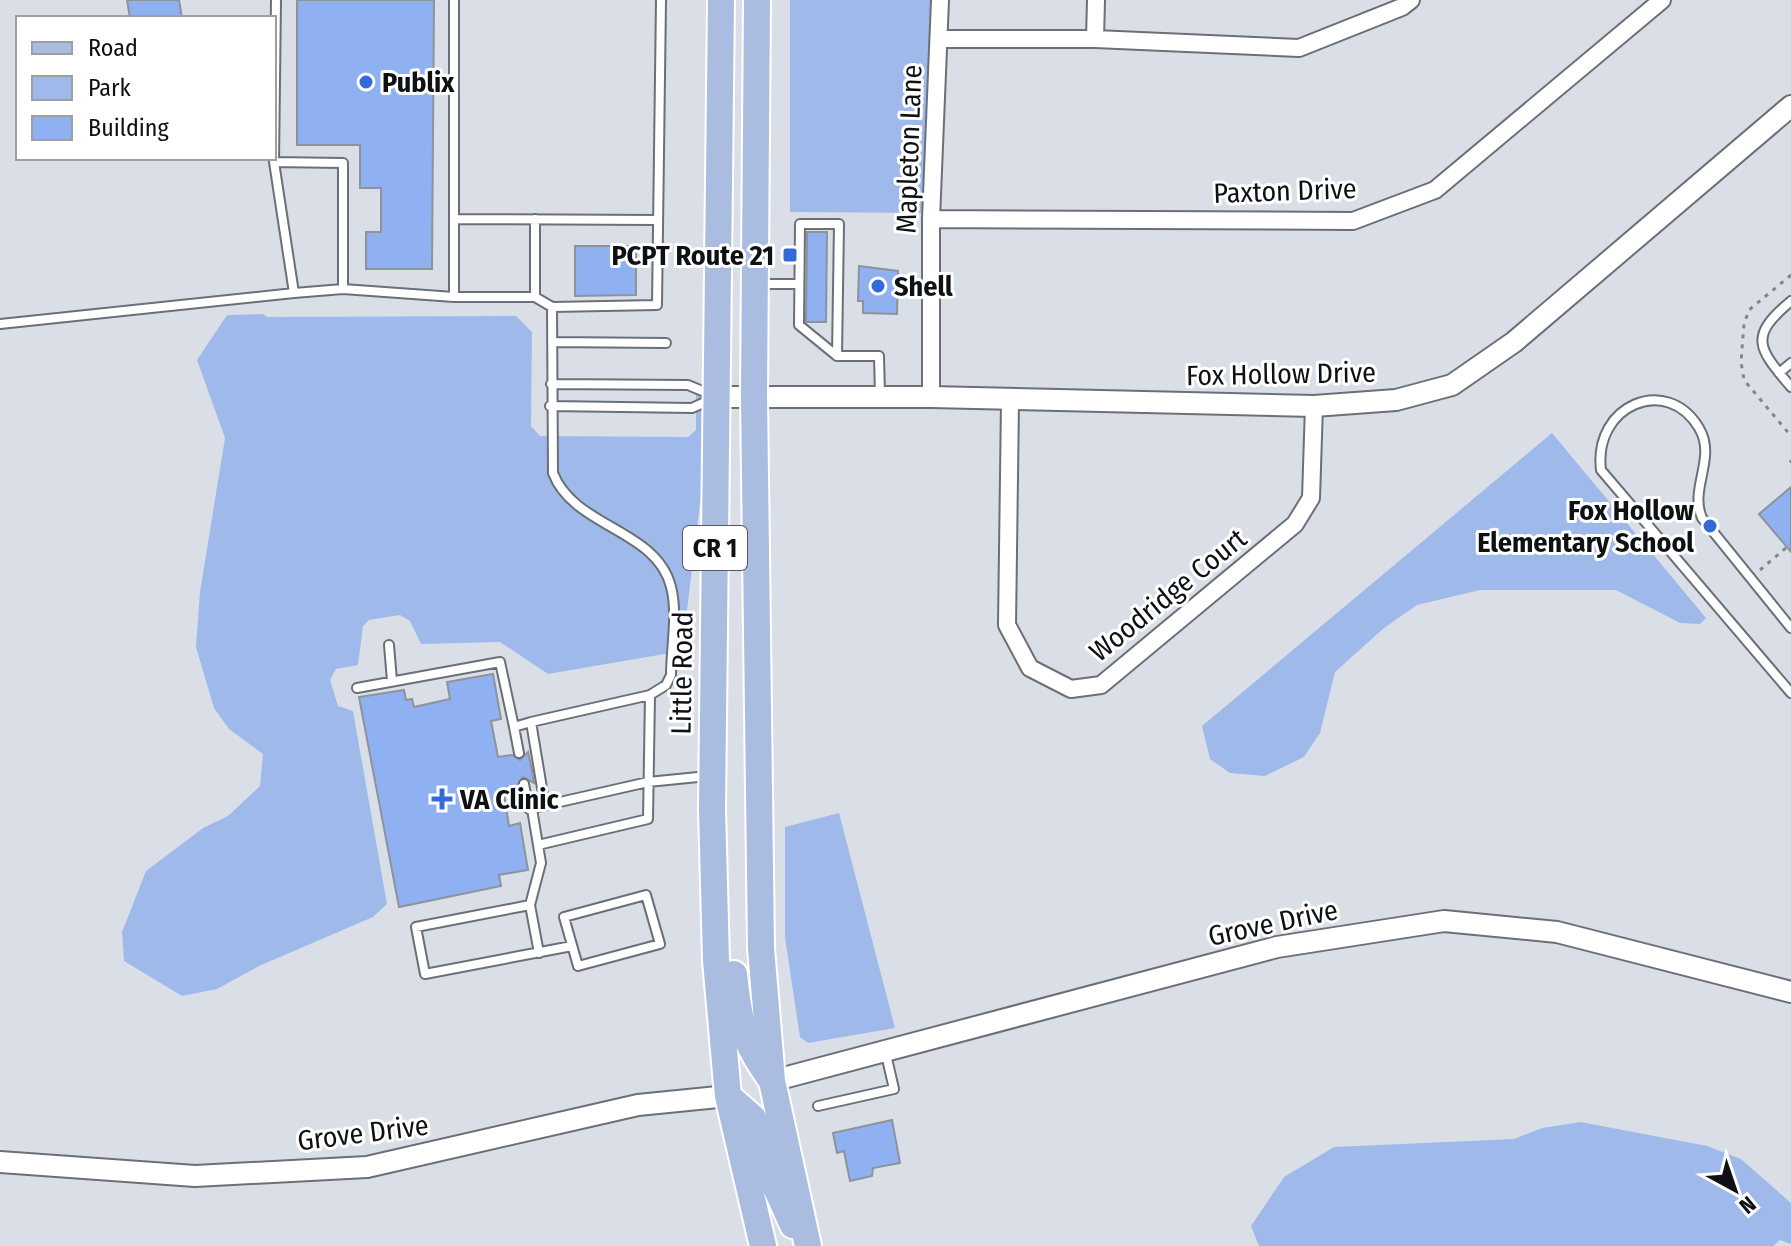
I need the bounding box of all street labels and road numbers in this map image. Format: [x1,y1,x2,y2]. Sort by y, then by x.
street label: Mapleton Lane [890,64,928,234]
street label: Paxton Drive [1213,172,1357,210]
street label: Fox Hollow Drive [1186,356,1376,392]
street label: Woodridge Court [1083,521,1254,668]
road number: CR 1 [683,526,747,570]
street label: Little Road [664,611,700,735]
street label: Grove Drive [1205,893,1341,953]
street label: Grove Drive [296,1109,430,1157]

